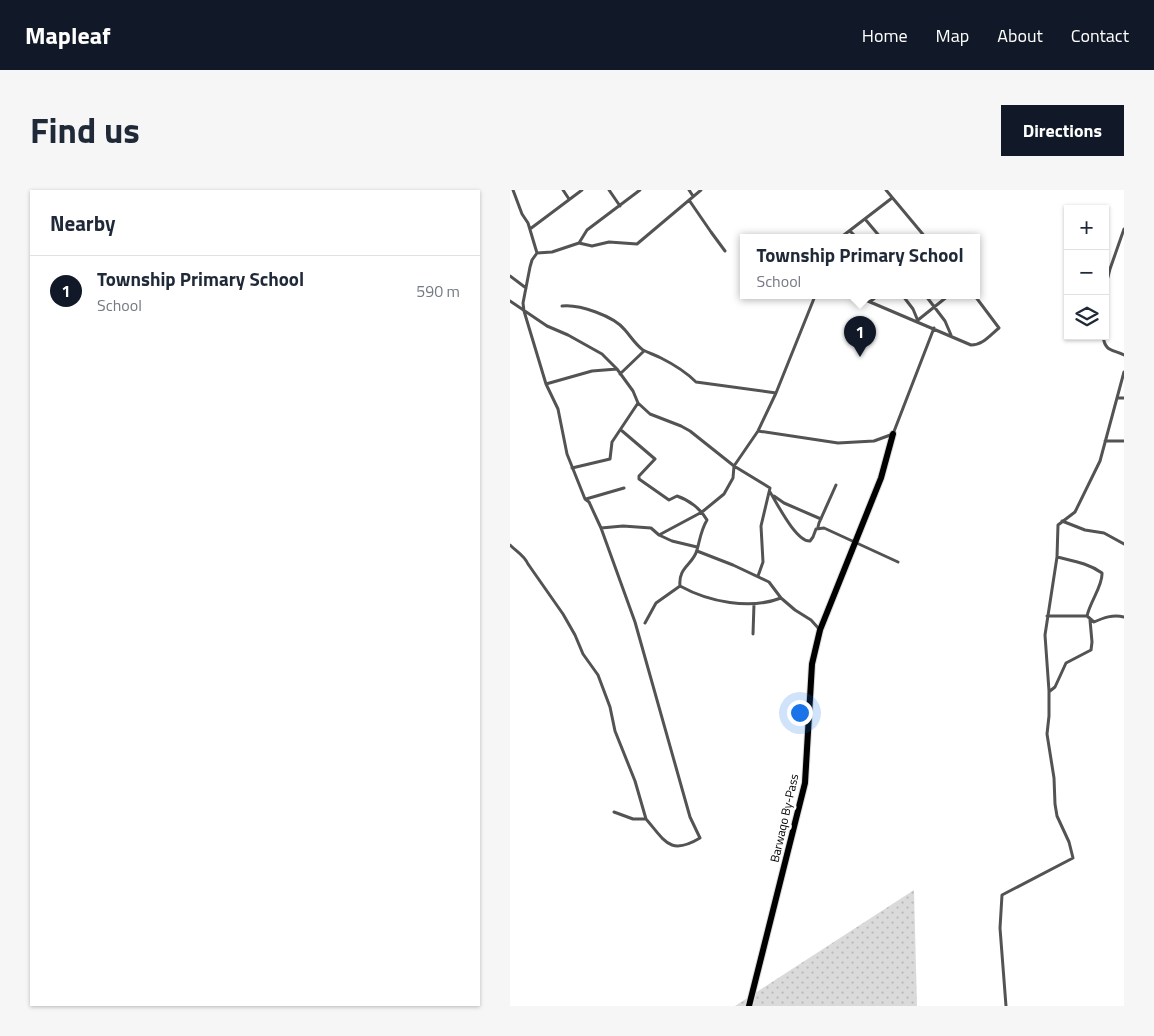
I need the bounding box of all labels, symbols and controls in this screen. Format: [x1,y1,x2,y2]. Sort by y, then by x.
text: Mapleaf [25,17,110,53]
text: Home [862,22,908,49]
text: Map [936,22,969,49]
text: About [997,22,1043,49]
text: Contact [1071,22,1129,49]
text: Find us [30,103,140,157]
button: Directions [1001,105,1124,156]
map controls [1064,205,1109,340]
button: + [1064,205,1109,250]
text: Nearby [50,207,115,239]
popup [740,234,980,299]
text: Township Primary School [756,240,964,269]
button: − [1064,250,1109,295]
text: Township Primary School [97,264,304,293]
text: School [756,269,801,293]
text: 1 [62,279,70,303]
text: 590 m [416,279,460,303]
text: School [97,293,142,317]
button: layers [1064,295,1109,340]
pin: 1 [844,316,876,357]
your location [787,700,813,726]
street label: Barwaqo By-Pass [765,771,804,864]

